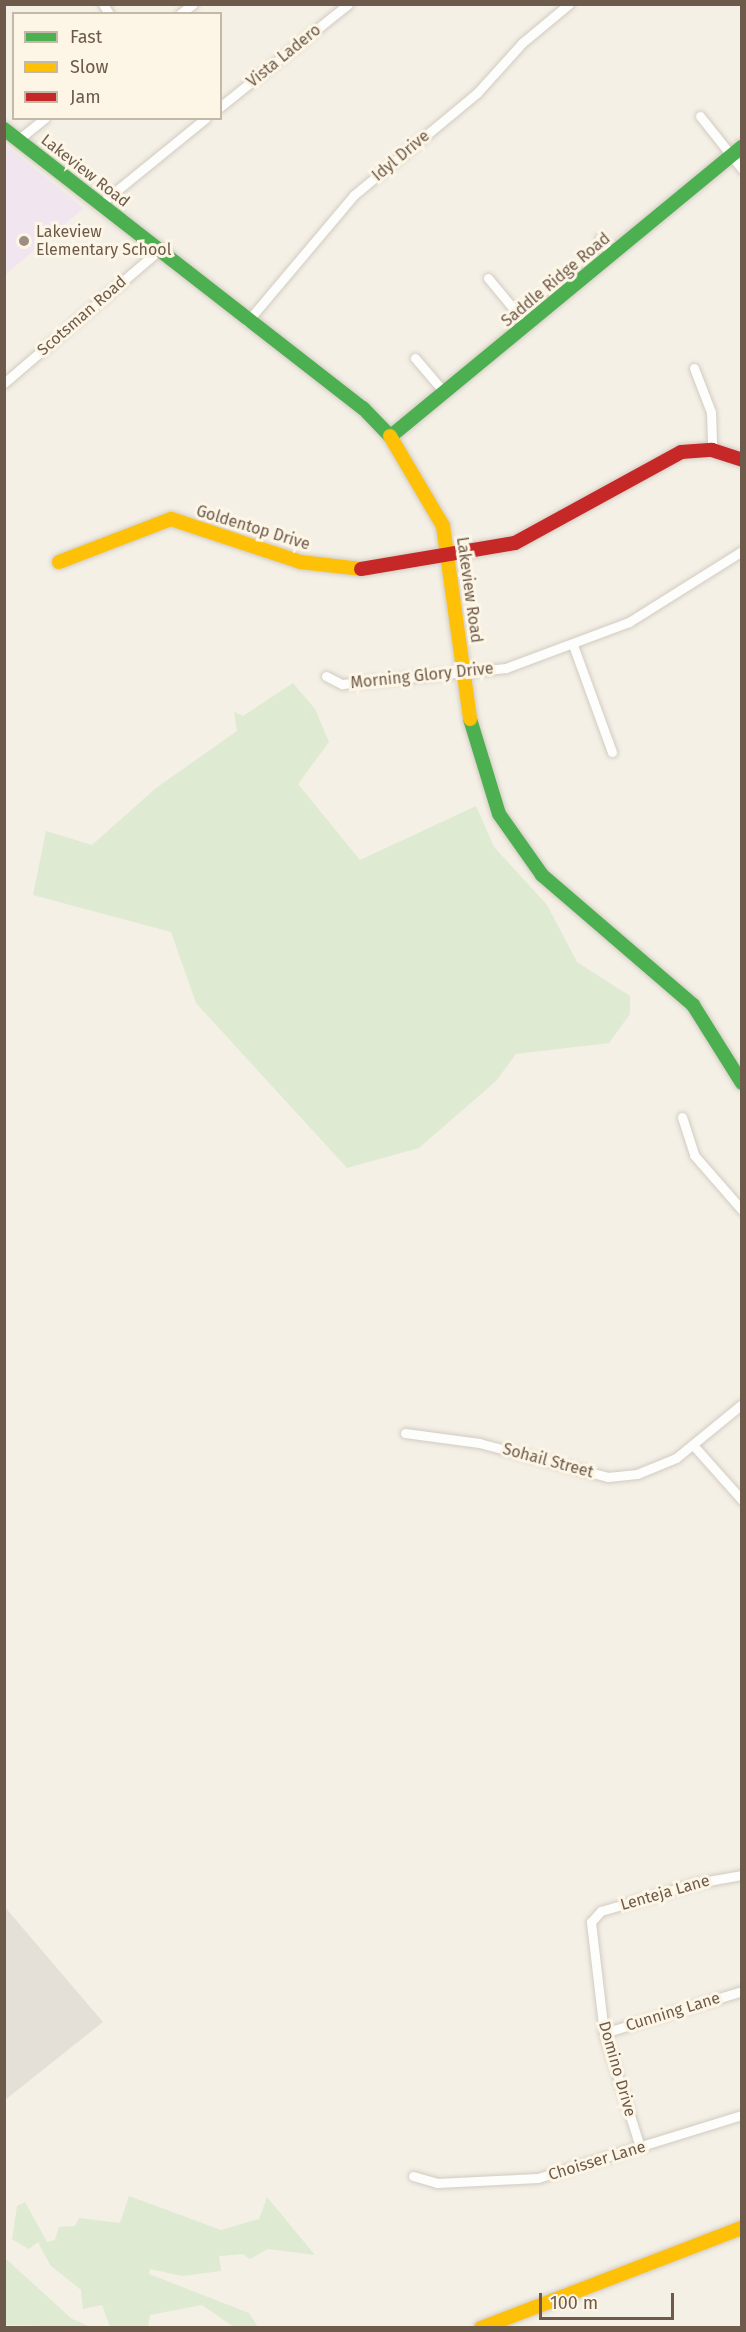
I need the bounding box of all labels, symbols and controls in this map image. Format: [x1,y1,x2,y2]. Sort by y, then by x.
legend [12,12,222,120]
street label: Vista Ladero [243,20,325,92]
text: Fast [70,26,102,48]
text: Slow [70,56,108,78]
text: Jam [70,86,101,108]
street label: Idyl Drive [369,127,433,185]
street label: Lakeview Road [37,131,133,211]
place label: Lakeview Elementary School [36,222,171,260]
street label: Saddle Ridge Road [498,229,614,331]
marker: Lakeview Elementary School [17,234,31,248]
street label: Scotsman Road [34,272,130,360]
street label: Goldentop Drive [194,502,312,554]
street label: Lakeview Road [452,536,486,644]
street label: Morning Glory Drive [350,659,494,693]
street label: Sohail Street [501,1440,595,1482]
street label: Lenteja Lane [618,1871,712,1915]
street label: Cunning Lane [623,1989,723,2035]
street label: Domino Drive [594,2019,640,2119]
street label: Choisser Lane [546,2137,648,2185]
scale bar [542,2281,677,2319]
text: 100 m [550,2292,598,2314]

